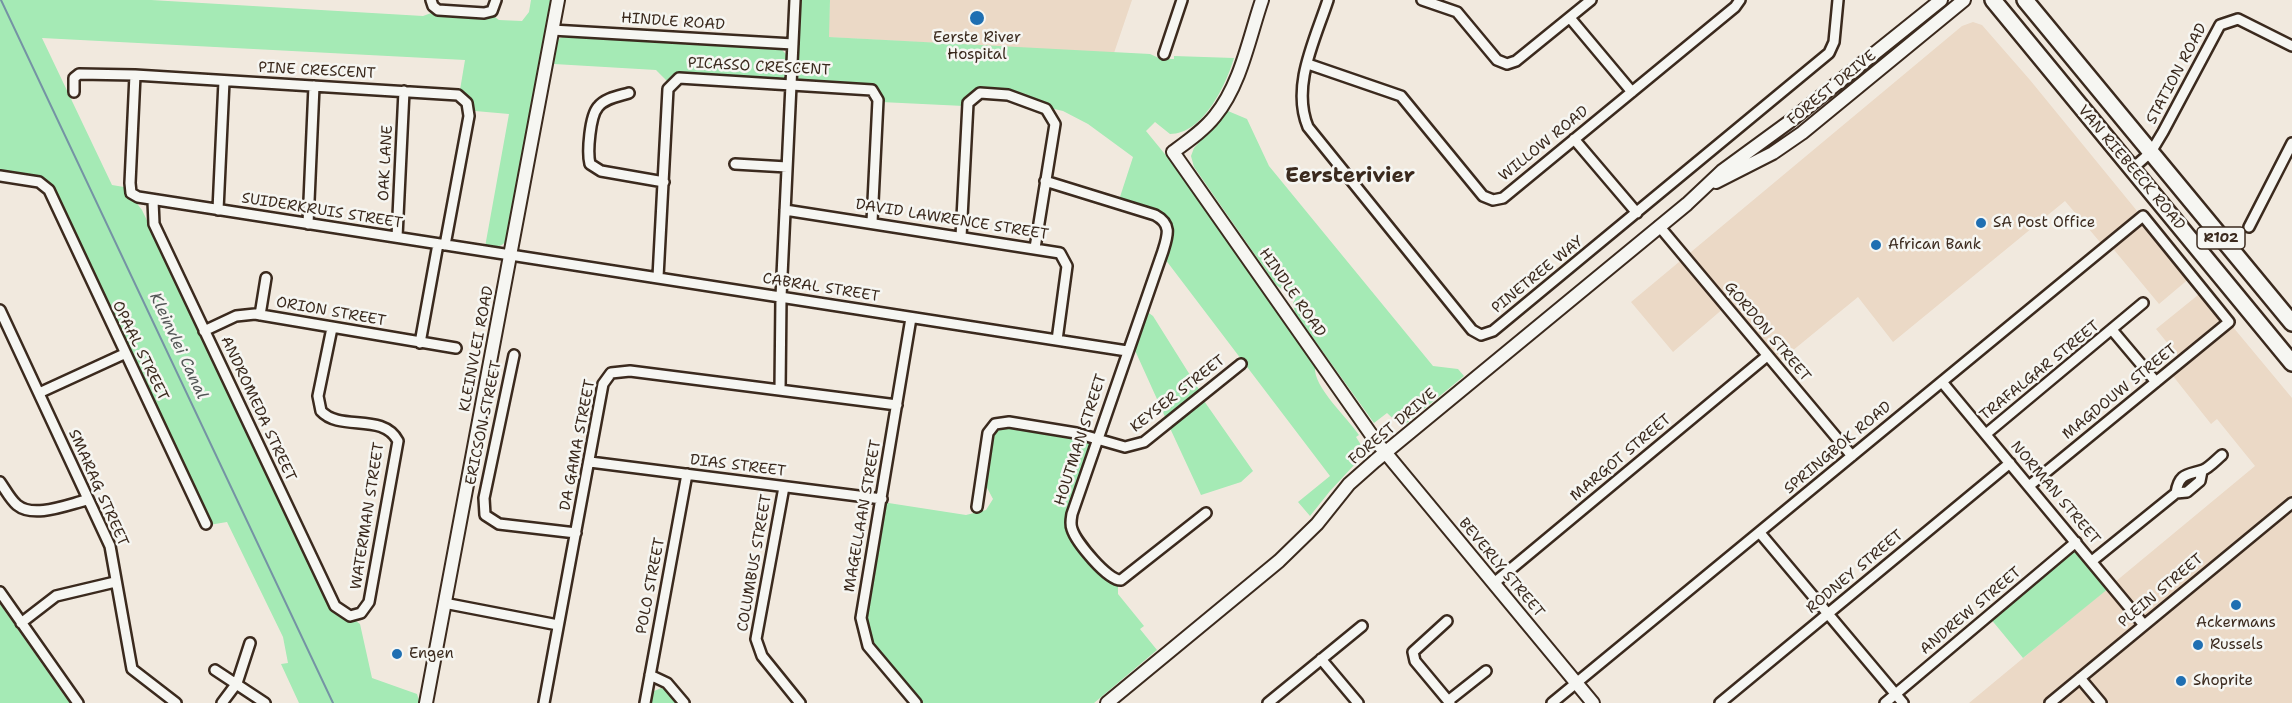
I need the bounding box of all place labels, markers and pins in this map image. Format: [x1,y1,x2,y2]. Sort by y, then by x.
marker: Eerste River Hospital [968,9,986,27]
place label: Eerste River Hospital [933,29,1021,64]
place label: SA Post Office [1993,214,2095,232]
marker: SA Post Office [1974,216,1988,230]
place label: African Bank [1888,236,1981,254]
marker: African Bank [1869,238,1883,252]
marker: Ackermans [2229,598,2243,612]
place label: Ackermans [2196,614,2276,632]
place label: Russels [2210,636,2263,654]
marker: Russels [2191,638,2205,652]
place label: Engen [409,645,454,663]
marker: Engen [390,647,404,661]
place label: Shoprite [2193,672,2253,690]
marker: Shoprite [2174,674,2188,688]

